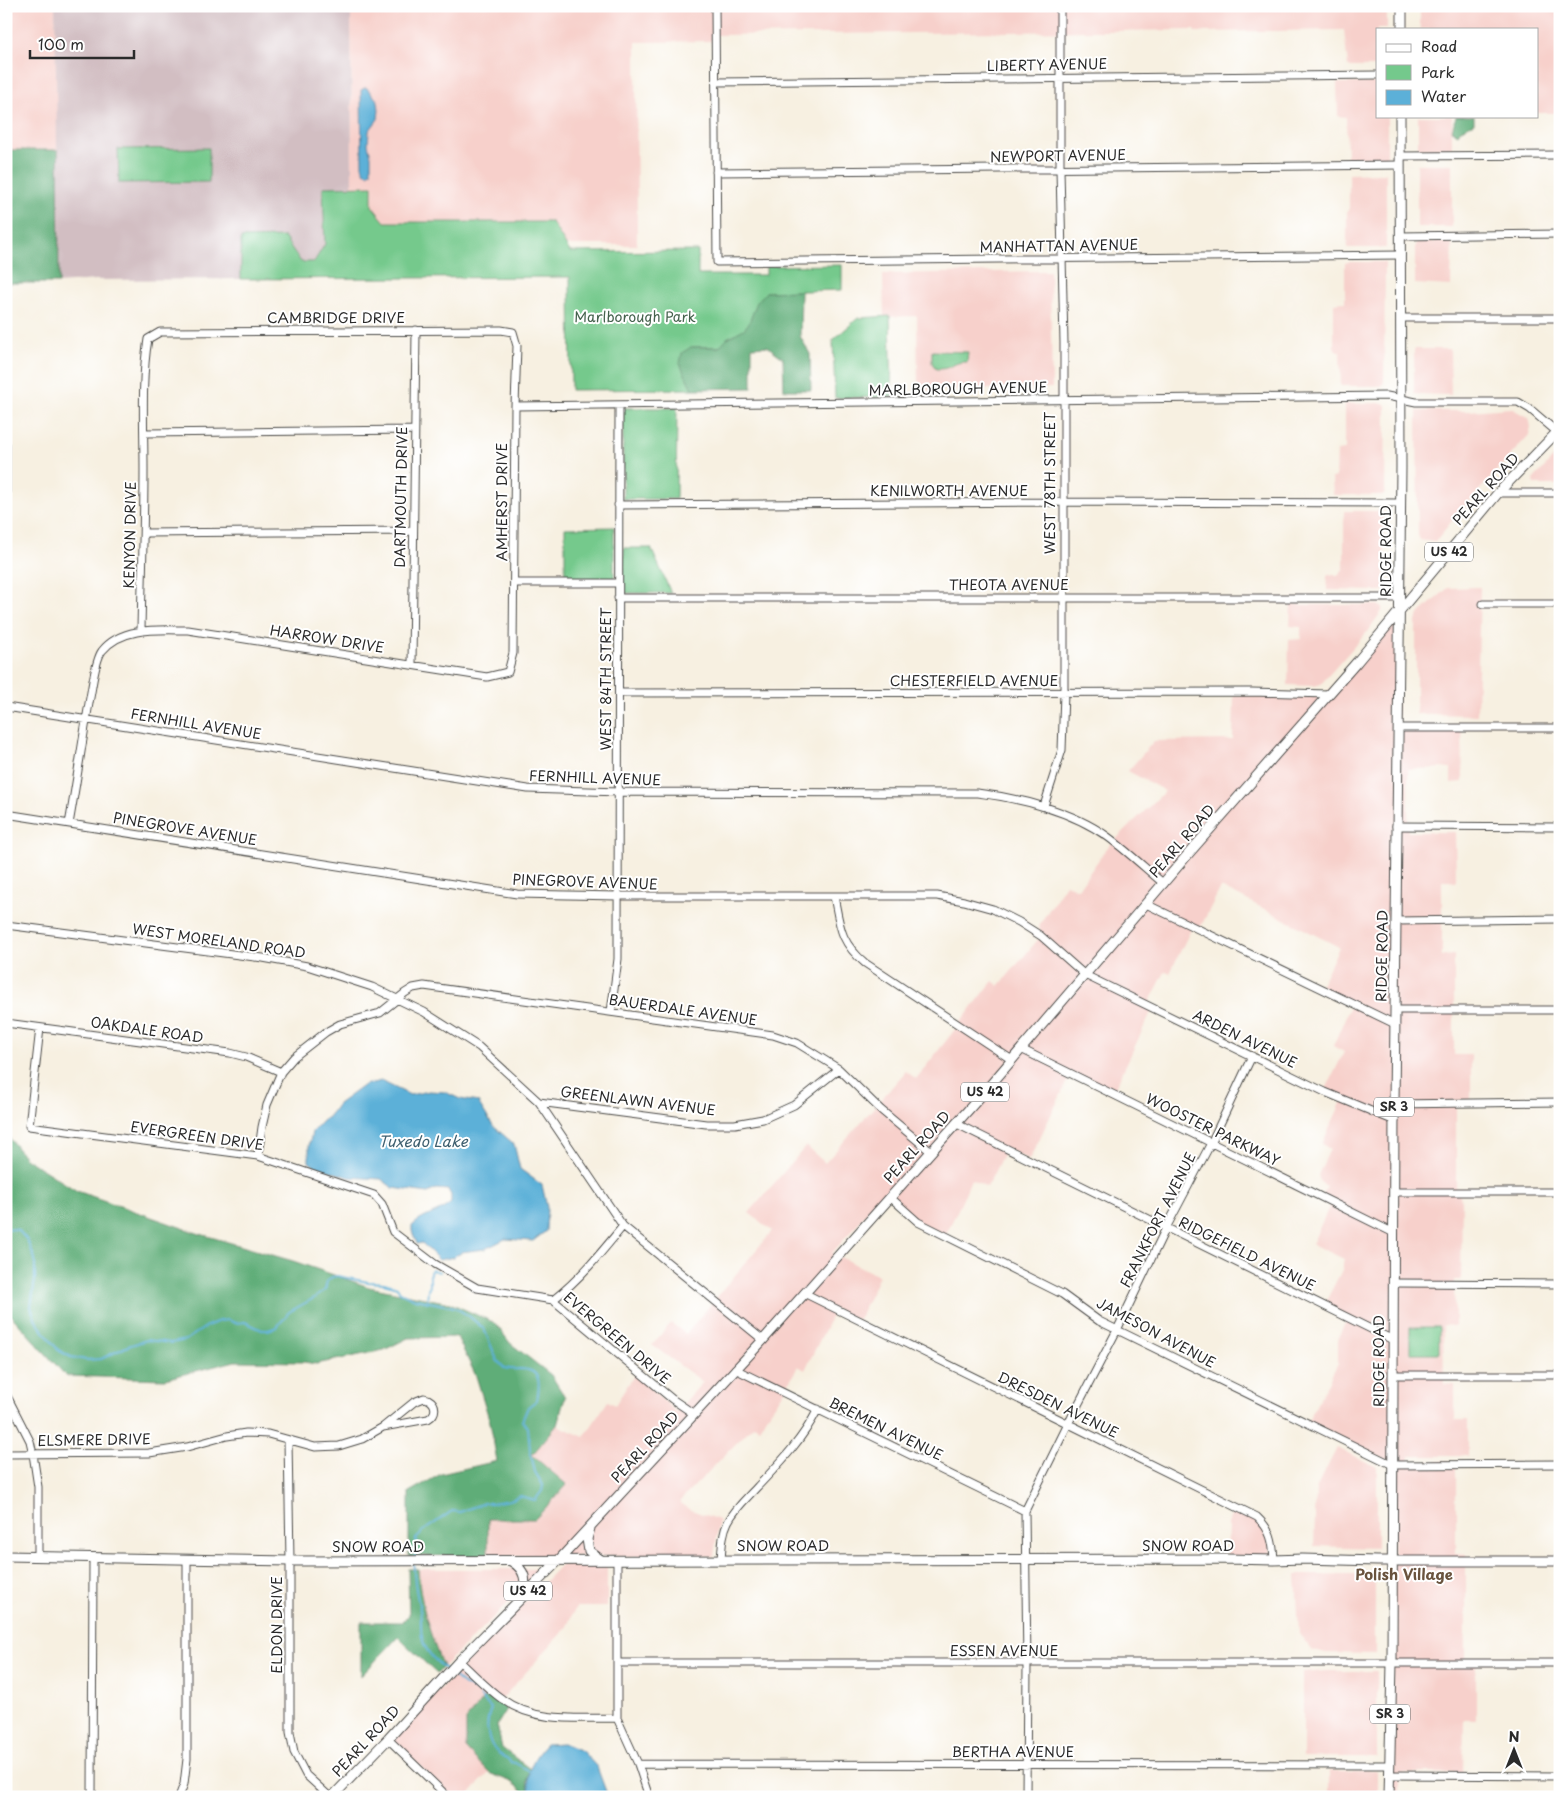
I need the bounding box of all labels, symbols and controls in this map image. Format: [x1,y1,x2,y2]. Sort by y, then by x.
scale bar [30,28,134,60]
legend [1376,28,1538,118]
text: 100 m [38,32,84,55]
text: Road [1421,34,1457,57]
street label: LIBERTY AVENUE [987,53,1107,76]
text: Park [1421,60,1455,83]
text: Water [1421,84,1466,107]
street label: NEWPORT AVENUE [990,144,1126,167]
street label: MANHATTAN AVENUE [980,234,1139,257]
park label: Marlborough Park [574,306,696,327]
street label: CAMBRIDGE DRIVE [267,307,405,328]
street label: MARLBOROUGH AVENUE [869,376,1048,401]
street label: WEST 78TH STREET [1039,411,1060,554]
street label: DARTMOUTH DRIVE [389,426,412,568]
street label: AMHERST DRIVE [491,443,512,561]
street label: PEARL ROAD [1447,448,1524,530]
street label: KENILWORTH AVENUE [870,480,1028,501]
street label: KENYON DRIVE [118,481,141,589]
street label: RIDGE ROAD [1375,505,1396,597]
road number: US 42 [1425,542,1473,562]
street label: THEOTA AVENUE [949,574,1069,595]
street label: WEST 84TH STREET [595,607,616,751]
street label: HARROW DRIVE [268,619,386,658]
street label: CHESTERFIELD AVENUE [890,670,1059,691]
street label: FERNHILL AVENUE [129,703,263,744]
street label: FERNHILL AVENUE [529,765,662,790]
street label: PEARL ROAD [1144,799,1219,882]
street label: PINEGROVE AVENUE [112,807,259,850]
street label: PINEGROVE AVENUE [512,868,658,895]
street label: RIDGE ROAD [1370,910,1393,1002]
street label: WEST MORELAND ROAD [131,918,307,963]
street label: BAUERDALE AVENUE [607,989,759,1030]
street label: ARDEN AVENUE [1190,1004,1301,1073]
street label: OAKDALE ROAD [89,1011,205,1048]
street label: GREENLAWN AVENUE [559,1081,717,1120]
road number: US 42 [961,1082,1009,1102]
street label: WOOSTER PARKWAY [1143,1088,1284,1171]
road number: SR 3 [1374,1098,1414,1116]
street label: PEARL ROAD [878,1106,955,1188]
street label: EVERGREEN DRIVE [129,1116,265,1155]
water label: Tuxedo Lake [378,1129,469,1152]
street label: FRANKFORT AVENUE [1114,1148,1201,1291]
street label: RIDGEFIELD AVENUE [1175,1211,1319,1296]
street label: EVERGREEN DRIVE [559,1286,676,1389]
street label: JAMESON AVENUE [1093,1292,1220,1373]
street label: RIDGE ROAD [1368,1315,1389,1407]
street label: DRESDEN AVENUE [994,1366,1122,1443]
street label: BREMEN AVENUE [826,1392,947,1465]
street label: PEARL ROAD [606,1406,683,1487]
street label: ELSMERE DRIVE [37,1428,151,1451]
street label: SNOW ROAD [737,1535,829,1556]
street label: SNOW ROAD [1142,1535,1234,1556]
street label: SNOW ROAD [332,1536,424,1557]
district label: Polish Village [1355,1562,1453,1585]
street label: ELDON DRIVE [266,1576,287,1674]
road number: US 42 [504,1582,552,1600]
street label: ESSEN AVENUE [950,1640,1059,1661]
street label: PEARL ROAD [327,1700,404,1781]
road number: SR 3 [1370,1705,1410,1724]
north arrow [1488,1726,1538,1776]
text: N [1508,1726,1520,1747]
street label: BERTHA AVENUE [952,1741,1074,1762]

